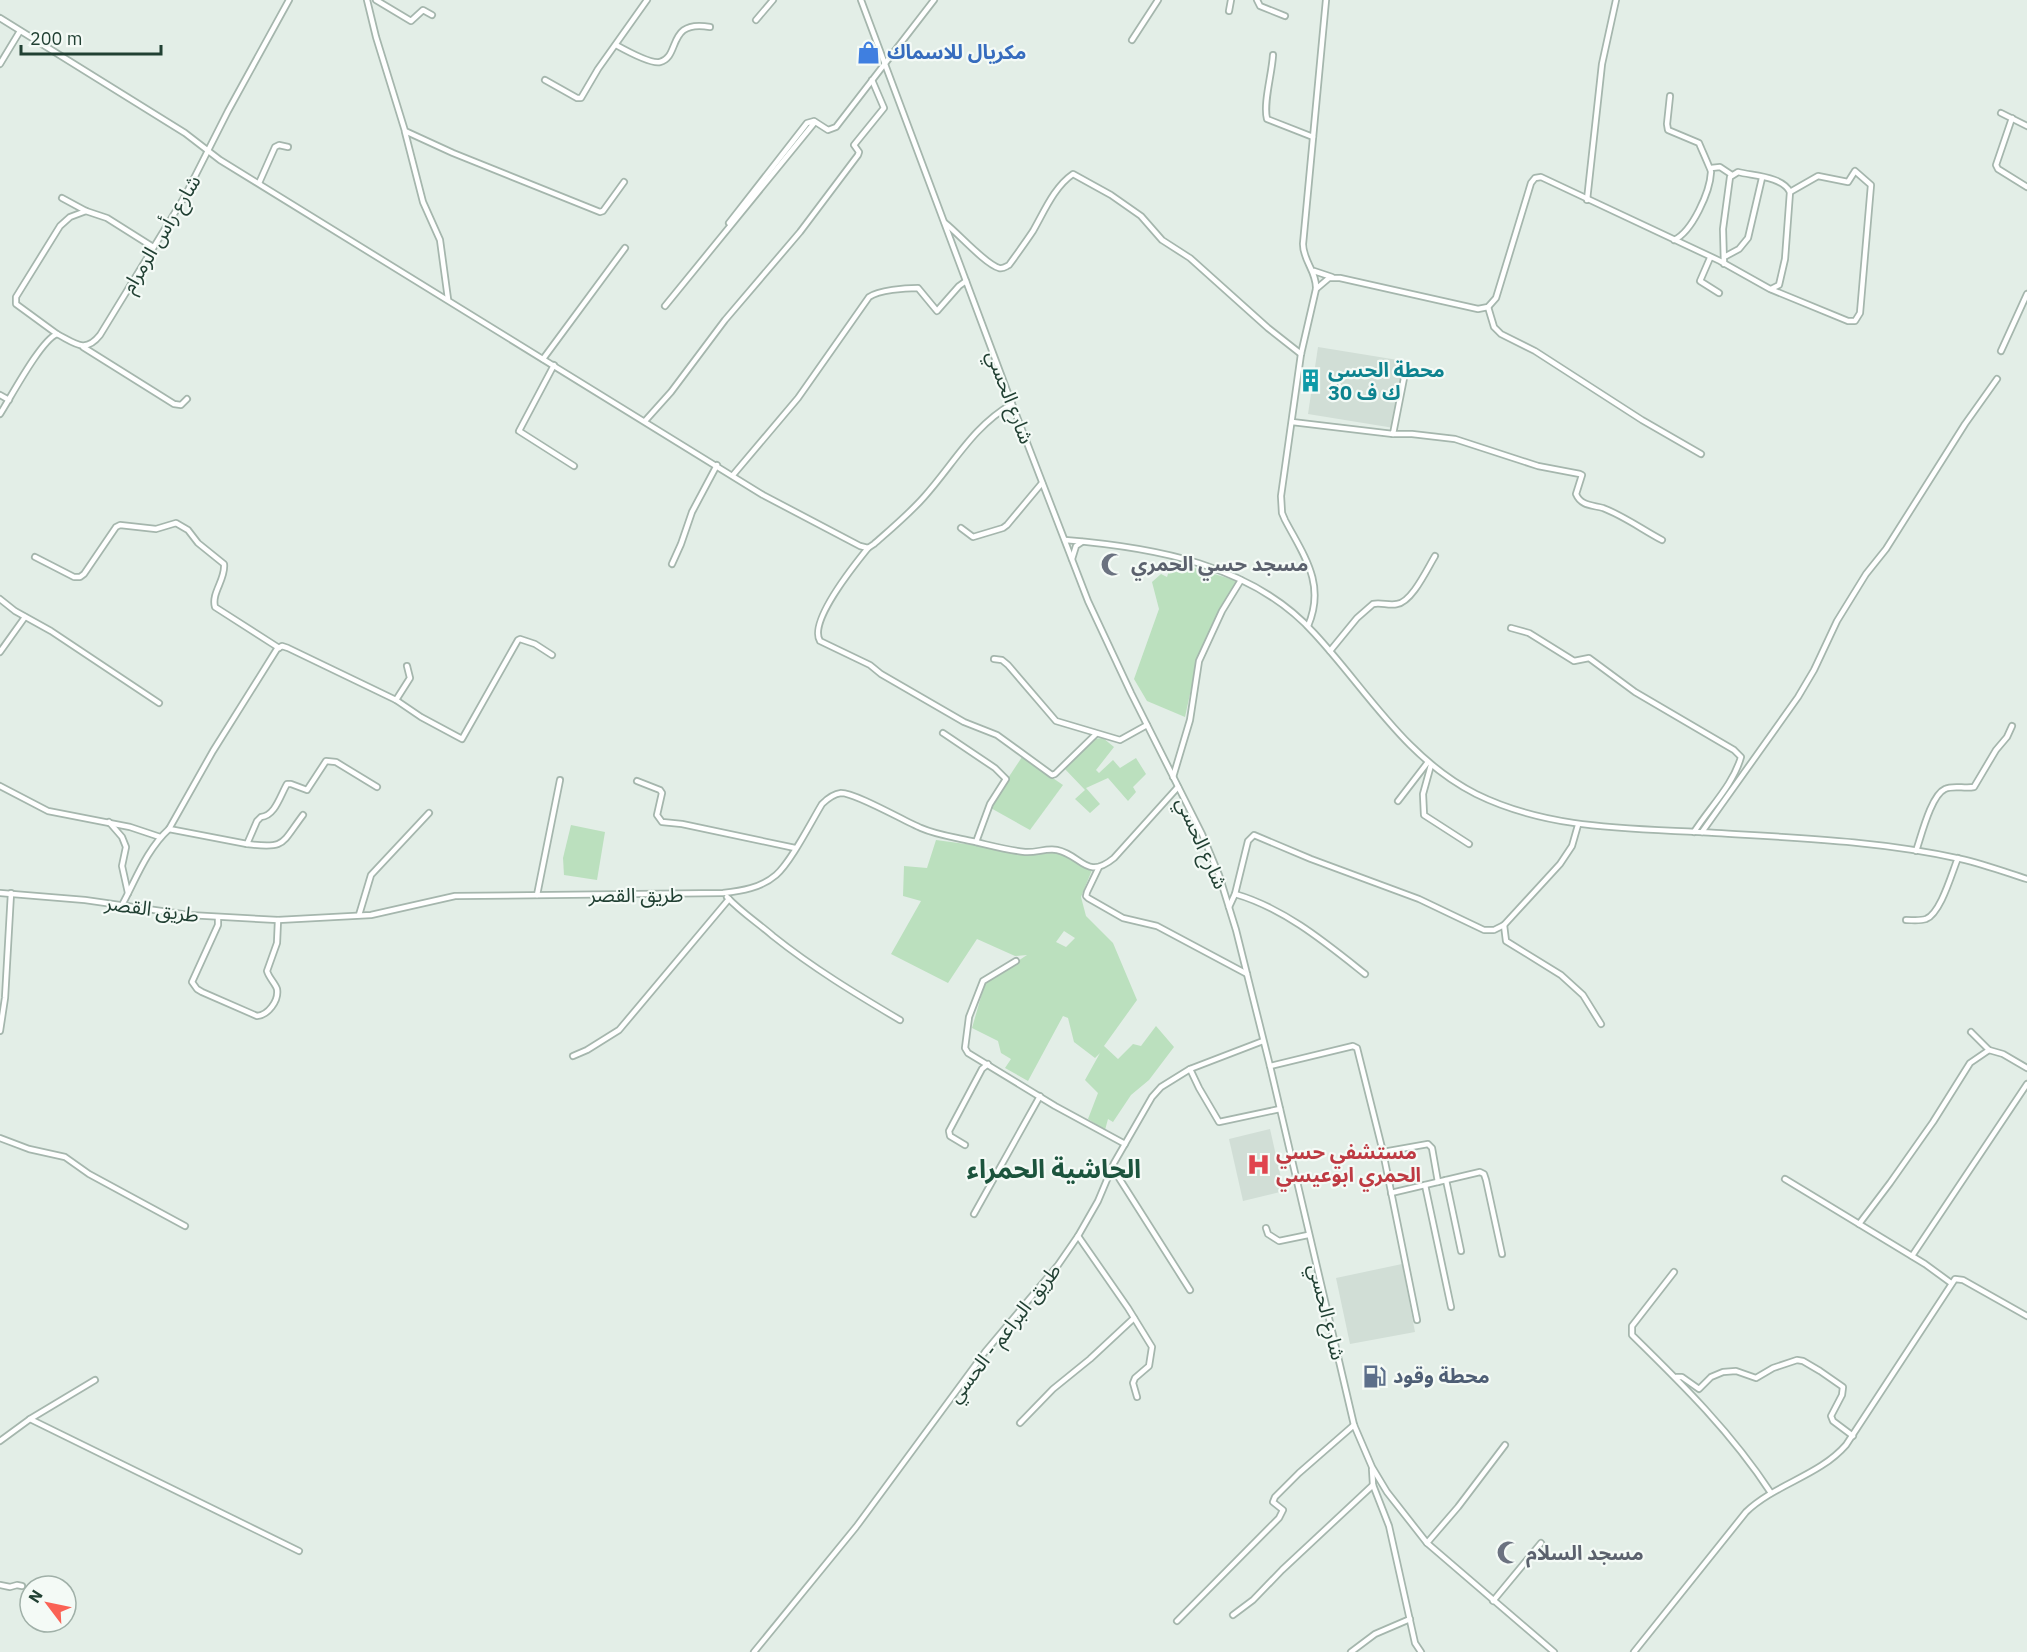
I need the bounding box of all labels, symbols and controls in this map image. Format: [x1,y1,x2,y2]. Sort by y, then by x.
scale bar [21,18,160,56]
text: 200 m [30,27,82,50]
place label: مكريال للاسماك [887,38,1026,65]
shop icon: مكريال للاسماك [856,39,882,65]
street label: شارع رأس الرمرام [115,170,208,299]
street label: شارع الحسي [978,346,1041,448]
place label: محطة الحسي 30 ك ف [1328,356,1445,406]
building icon: محطة الحسي 30 ك ف [1297,368,1323,394]
place label: مسجد حسي الحمري [1131,550,1308,581]
mosque icon: مسجد حسي الحمري [1100,551,1126,577]
street label: شارع الحسي [1168,792,1235,894]
street label: طريق القصر [588,881,683,908]
street label: طريق القصر [102,888,201,928]
place label: مستشفي حسي الحمري ابوعيسي [1276,1138,1421,1192]
district label: الحاشية الحمراء [967,1151,1141,1185]
hospital icon: مستشفي حسي الحمري ابوعيسي [1245,1151,1271,1177]
street label: طريق البراعم - الحسي [941,1257,1069,1410]
street label: شارع الحسي [1300,1261,1352,1363]
place label: محطة وقود [1393,1362,1490,1389]
fuel station icon: محطة وقود [1362,1363,1388,1389]
place label: مسجد السلام [1526,1539,1644,1568]
mosque icon: مسجد السلام [1495,1540,1521,1566]
north arrow [18,1574,78,1634]
text: N [24,1586,47,1606]

